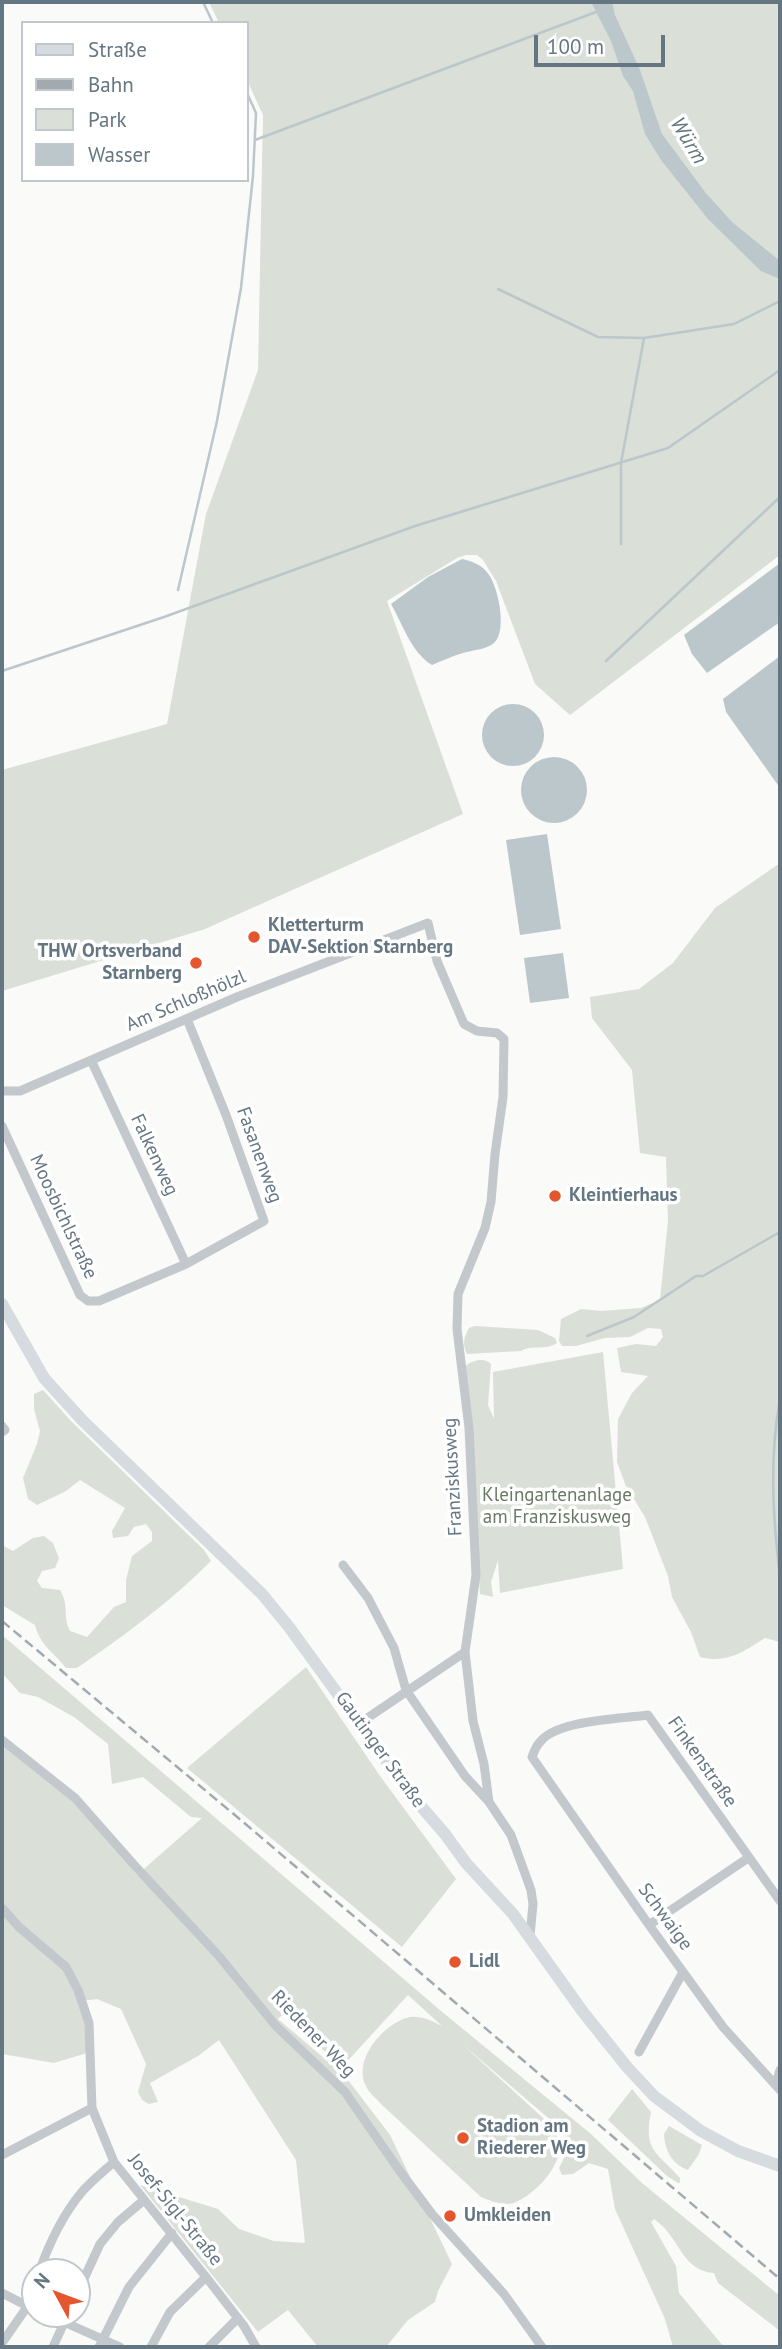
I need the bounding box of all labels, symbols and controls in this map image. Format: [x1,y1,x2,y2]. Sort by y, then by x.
legend [21,21,248,182]
scale bar [537,21,668,65]
text: 100 m [547,33,604,60]
text: Straße [88,36,147,63]
text: Bahn [88,71,134,98]
text: Park [88,106,127,133]
water label: Würm [664,113,712,169]
text: Wasser [88,141,150,168]
place label: Kletterturm DAV-Sektion Starnberg [268,915,453,959]
marker: Kletterturm DAV-Sektion Starnberg [246,929,262,945]
place label: THW Ortsverband Starnberg [38,941,182,985]
marker: THW Ortsverband Starnberg [188,955,204,971]
street label: Am Schloßhölzl [123,966,249,1036]
street label: Fasanenweg [231,1104,287,1206]
street label: Falkenweg [125,1111,183,1199]
street label: Moosbichlstraße [24,1151,102,1283]
place label: Kleintierhaus [569,1185,678,1207]
marker: Kleintierhaus [547,1188,563,1204]
street label: Franziskusweg [439,1417,467,1537]
park label: Kleingartenanlage am Franziskusweg [482,1485,632,1529]
street label: Gautinger Straße [330,1688,430,1812]
street label: Finkenstraße [662,1712,742,1812]
street label: Schwaige [633,1879,697,1955]
place label: Lidl [469,1951,500,1973]
marker: Lidl [447,1954,463,1970]
street label: Riedener Weg [266,1986,360,2082]
place label: Stadion am Riederer Weg [477,2116,586,2160]
marker: Stadion am Riederer Weg [455,2130,471,2146]
street label: Josef-Sigl-Straße [123,2149,227,2271]
place label: Umkleiden [464,2205,551,2227]
marker: Umkleiden [442,2208,458,2224]
north arrow [21,2258,91,2328]
text: N [29,2268,55,2293]

